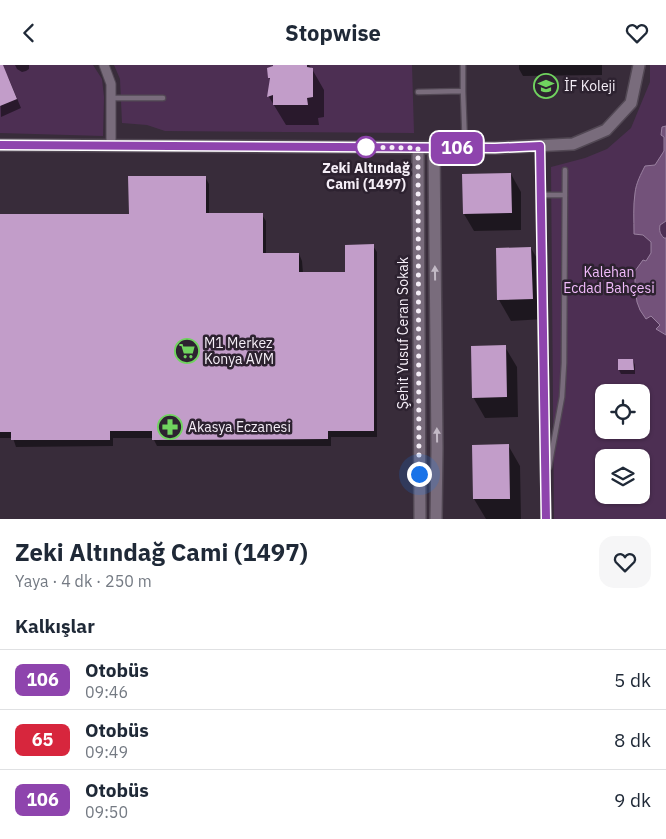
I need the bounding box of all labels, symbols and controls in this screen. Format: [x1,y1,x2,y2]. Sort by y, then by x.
text: Stopwise [285,18,381,47]
icon: back [15,19,43,47]
icon: heart [623,19,651,47]
school or university icon: İF Koleji [533,73,559,99]
place label: İF Koleji [564,77,616,95]
line badge: 106 [428,132,486,164]
marker: Zeki Altındağ Cami (1497) [355,136,377,158]
text: 106 [441,136,473,159]
place label: Zeki Altındağ Cami (1497) [322,159,410,193]
street label: Şehit Yusuf Ceran Sokak [394,256,412,409]
park label: Kalehan Ecdad Bahçesi [563,263,655,297]
one-way arrow [431,265,439,281]
place label: M1 Merkez Konya AVM [204,334,274,368]
supermarket icon: M1 Merkez Konya AVM [174,338,200,364]
map controls [595,384,650,504]
button: locate [595,384,650,439]
pharmacy icon: Akasya Eczanesi [157,414,183,440]
place label: Akasya Eczanesi [188,418,291,436]
one-way arrow [433,427,441,443]
button: layers [595,449,650,504]
your location [407,462,432,487]
text: Zeki Altındağ Cami (1497) [15,536,308,568]
button: heart [599,536,651,588]
text: Yaya · 4 dk · 250 m [15,571,152,591]
text: Kalkışlar [15,614,95,638]
text: Otobüs [85,658,149,682]
text: 106 [26,668,59,691]
text: 5 dk [614,668,651,692]
text: 09:46 [85,682,128,702]
text: Otobüs [85,718,149,742]
text: 65 [32,728,53,751]
text: 8 dk [614,728,651,752]
text: 09:49 [85,742,128,762]
text: Otobüs [85,778,149,802]
text: 106 [26,788,59,811]
text: 9 dk [614,788,651,812]
text: 09:50 [85,802,128,822]

